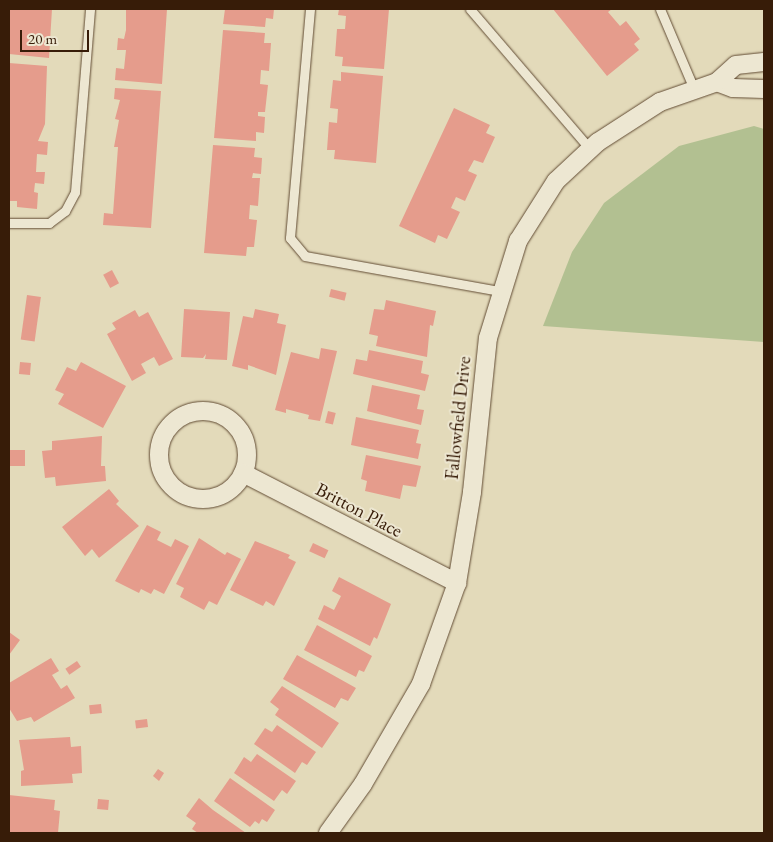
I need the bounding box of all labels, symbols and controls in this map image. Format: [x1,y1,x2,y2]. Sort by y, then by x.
scale bar [22,20,91,52]
text: 20 m [28,29,57,48]
street label: Fallowfield Drive [440,355,476,481]
street label: Britton Place [312,478,406,542]

